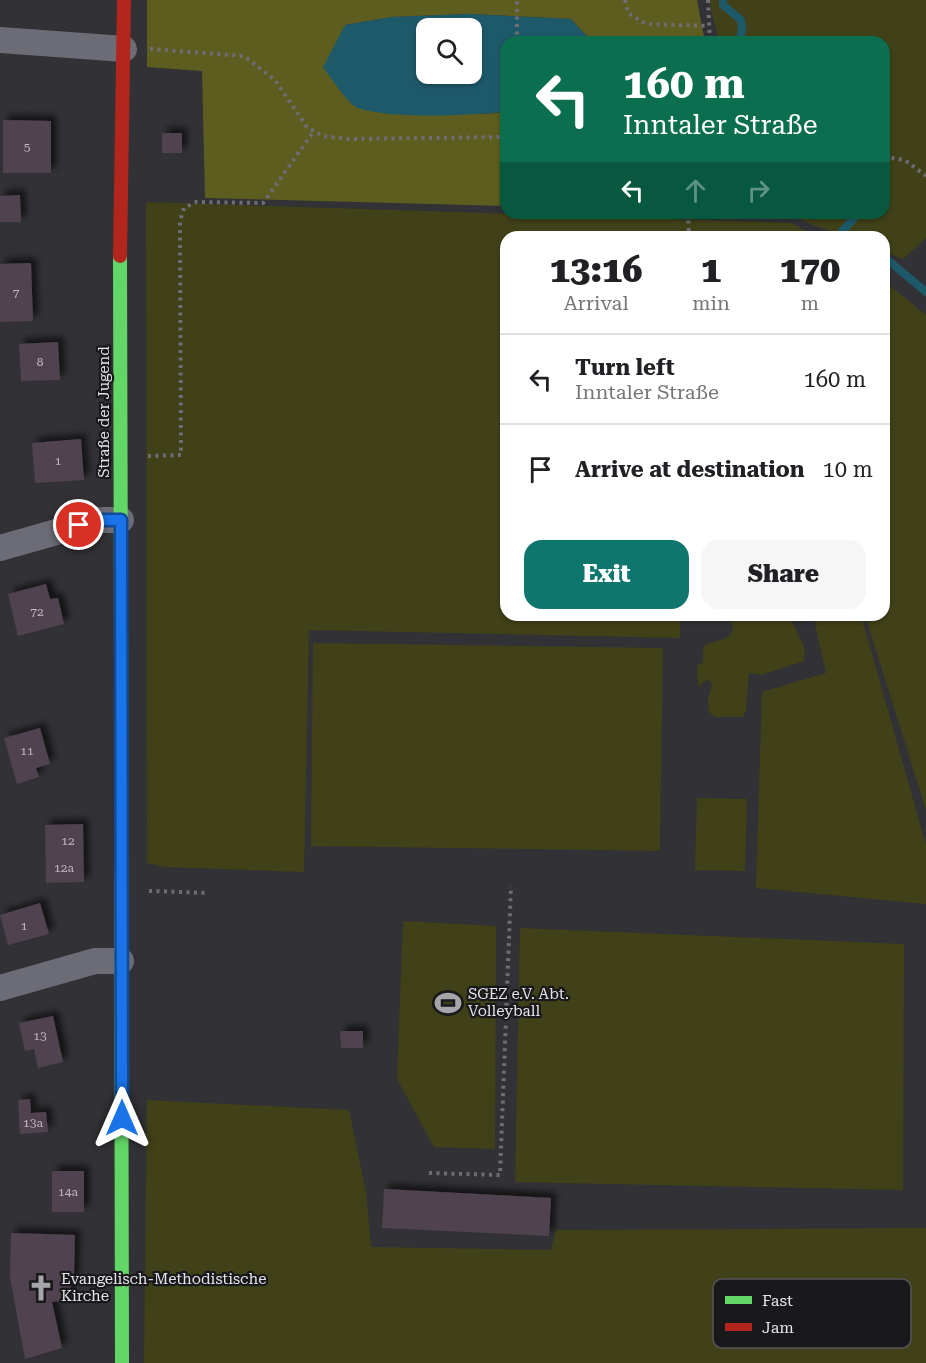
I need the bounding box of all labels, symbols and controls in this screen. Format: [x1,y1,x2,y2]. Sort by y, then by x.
map controls [416,18,482,84]
button: search [416,18,482,84]
text: 160 m [623,59,745,108]
icon: left [524,60,602,138]
text: Inntaler Straße [623,109,818,141]
house number: 5 [24,140,31,154]
icon: left [616,174,649,207]
icon: ahead [679,174,712,207]
icon: right [742,174,775,207]
text: 13:16 [550,249,642,291]
text: 1 [701,249,721,291]
text: 170 [780,249,840,291]
house number: 7 [13,286,20,300]
text: Arrival [564,291,629,315]
text: min [692,291,730,315]
text: m [801,291,819,315]
street label: Straße der Jugend [95,346,113,478]
house number: 8 [37,355,44,369]
text: Turn left [575,355,675,380]
icon: left [524,363,557,396]
text: 160 m [803,367,866,392]
text: Inntaler Straße [575,380,719,404]
icon: arrive [524,453,557,486]
house number: 1 [55,454,62,468]
text: Arrive at destination [575,457,804,482]
text: 10 m [822,457,873,482]
pin [53,499,104,550]
icon: arrive [62,508,95,541]
button: Exit [524,540,689,609]
button: Share [701,540,866,609]
house number: 72 [30,605,44,619]
house number: 11 [20,744,34,758]
house number: 12 [61,834,75,848]
house number: 12a [54,861,74,875]
house number: 1 [21,919,28,933]
place label: SGEZ e.V. Abt. Volleyball [468,985,569,1020]
sports icon: SGEZ e.V. Abt. Volleyball [433,988,463,1018]
house number: 13 [33,1029,47,1043]
position arrow [90,1086,154,1150]
house number: 13a [23,1116,43,1130]
house number: 14a [58,1185,78,1199]
place label: Evangelisch-Methodistische Kirche [61,1270,266,1305]
church icon: Evangelisch-Methodistische Kirche [26,1273,56,1303]
legend [713,1279,911,1348]
text: Fast [762,1291,793,1310]
text: Jam [762,1318,794,1337]

